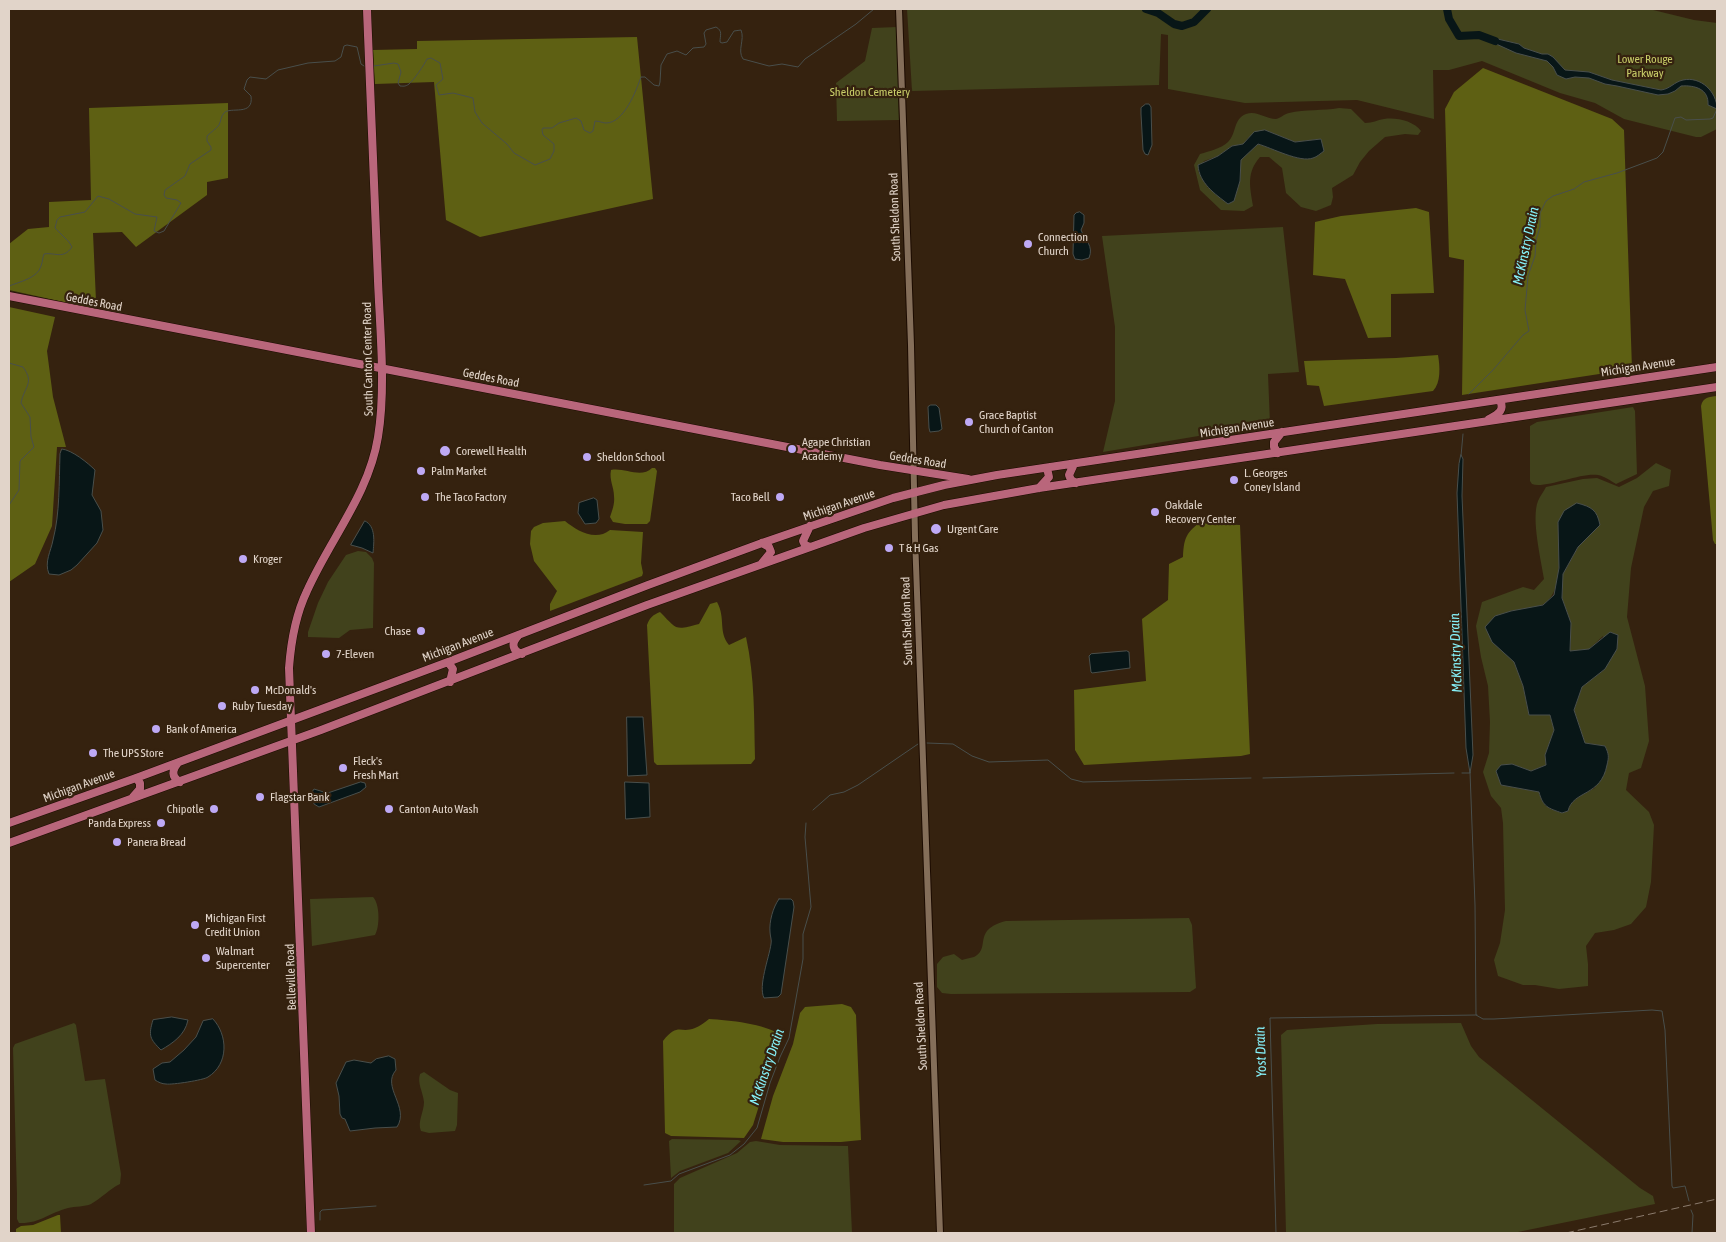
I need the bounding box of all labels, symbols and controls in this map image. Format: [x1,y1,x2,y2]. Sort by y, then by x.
park label: Lower Rouge Parkway [1617,52,1673,80]
park label: Sheldon Cemetery [830,85,910,99]
street label: South Sheldon Road [886,173,904,261]
water label: McKinstry Drain [1510,205,1542,287]
place label: Connection Church [1038,230,1088,258]
marker: Connection Church [1022,238,1034,250]
street label: Geddes Road [64,289,124,315]
street label: South Canton Center Road [360,302,376,416]
street label: Michigan Avenue [1600,354,1676,380]
street label: Geddes Road [461,365,521,391]
place label: Grace Baptist Church of Canton [979,408,1054,436]
street label: Michigan Avenue [1199,415,1275,441]
marker: Grace Baptist Church of Canton [963,416,975,428]
place label: Agape Christian Academy [802,435,871,463]
marker: Agape Christian Academy [786,443,798,455]
marker: Corewell Health [438,444,452,458]
place label: Corewell Health [456,444,527,458]
street label: Geddes Road [889,448,947,472]
place label: Sheldon School [597,450,665,464]
marker: Sheldon School [581,451,593,463]
place label: Palm Market [431,464,487,478]
marker: Palm Market [415,465,427,477]
place label: L. Georges Coney Island [1244,466,1300,494]
marker: L. Georges Coney Island [1228,474,1240,486]
street label: Michigan Avenue [801,486,877,524]
place label: The Taco Factory [435,490,507,504]
place label: Taco Bell [731,490,770,504]
marker: The Taco Factory [419,491,431,503]
marker: Taco Bell [774,491,786,503]
place label: Oakdale Recovery Center [1165,498,1236,526]
marker: Oakdale Recovery Center [1149,506,1161,518]
marker: Urgent Care [929,522,943,536]
place label: Urgent Care [947,522,999,536]
place label: T & H Gas [899,541,939,555]
marker: T & H Gas [883,542,895,554]
place label: Kroger [253,552,282,566]
marker: Kroger [237,553,249,565]
street label: South Sheldon Road [898,577,916,665]
water label: McKinstry Drain [1446,613,1466,693]
place label: Chase [385,624,411,638]
marker: Chase [415,625,427,637]
street label: Michigan Avenue [420,625,496,665]
place label: 7-Eleven [336,647,374,661]
marker: 7-Eleven [320,648,332,660]
place label: McDonald's [265,683,316,697]
marker: McDonald's [249,684,261,696]
place label: Ruby Tuesday [232,699,292,713]
marker: Ruby Tuesday [216,700,228,712]
place label: Bank of America [166,722,237,736]
marker: Bank of America [150,723,162,735]
place label: The UPS Store [103,746,164,760]
marker: The UPS Store [87,747,99,759]
place label: Fleck's Fresh Mart [353,754,399,782]
marker: Fleck's Fresh Mart [337,762,349,774]
street label: Michigan Avenue [41,766,117,806]
place label: Flagstar Bank [270,790,330,804]
marker: Flagstar Bank [254,791,266,803]
place label: Chipotle [167,802,204,816]
place label: Canton Auto Wash [399,802,479,816]
marker: Chipotle [208,803,220,815]
marker: Canton Auto Wash [383,803,395,815]
place label: Panda Express [88,816,151,830]
marker: Panda Express [155,817,167,829]
place label: Panera Bread [127,835,186,849]
marker: Panera Bread [111,836,123,848]
place label: Michigan First Credit Union [205,911,266,939]
marker: Michigan First Credit Union [189,919,201,931]
street label: Belleville Road [283,943,299,1011]
place label: Walmart Supercenter [216,944,270,972]
marker: Walmart Supercenter [200,952,212,964]
street label: South Sheldon Road [911,981,931,1071]
water label: Yost Drain [1252,1026,1270,1078]
water label: McKinstry Drain [746,1027,788,1107]

